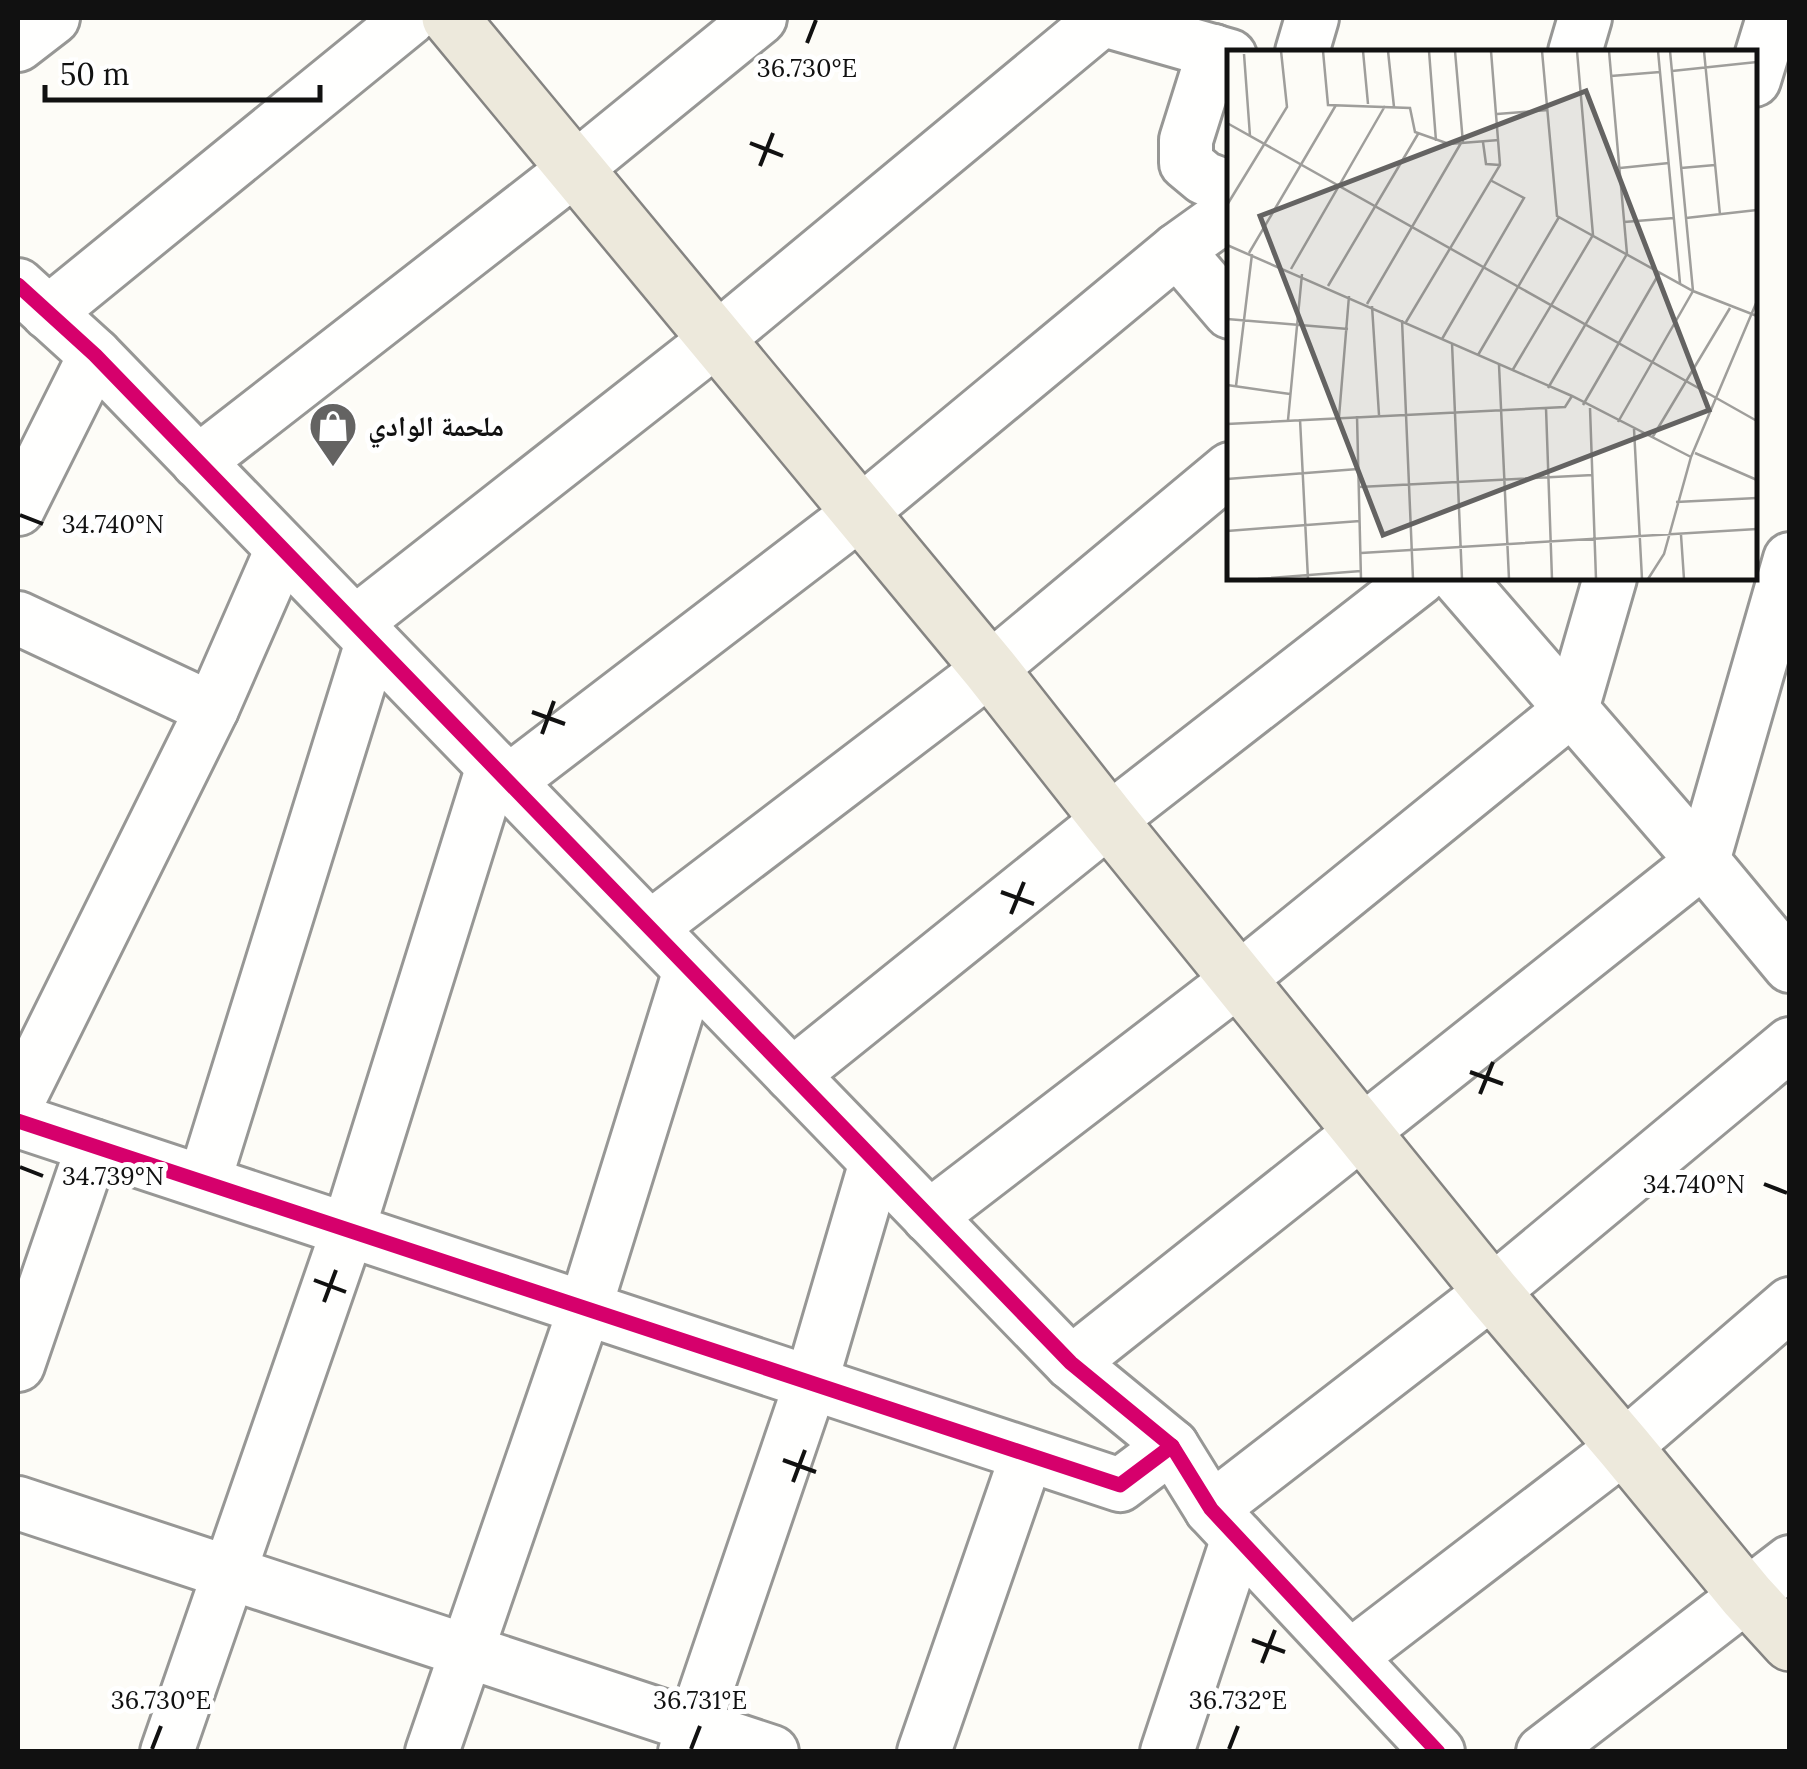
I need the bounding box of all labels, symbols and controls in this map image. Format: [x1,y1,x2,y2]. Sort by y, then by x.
scale bar [45,40,320,102]
inset map [1227,50,1757,580]
text: 36.730°E [757,52,857,84]
text: 50 m [60,55,130,93]
shop icon: ملحمة الوادي [307,400,359,468]
place label: ملحمة الوادي [368,408,504,449]
text: 34.740°N [62,508,164,540]
text: 34.739°N [62,1160,164,1192]
text: 34.740°N [1643,1168,1745,1200]
text: 36.730°E [111,1684,211,1716]
text: 36.731°E [653,1684,747,1716]
text: 36.732°E [1189,1684,1287,1716]

